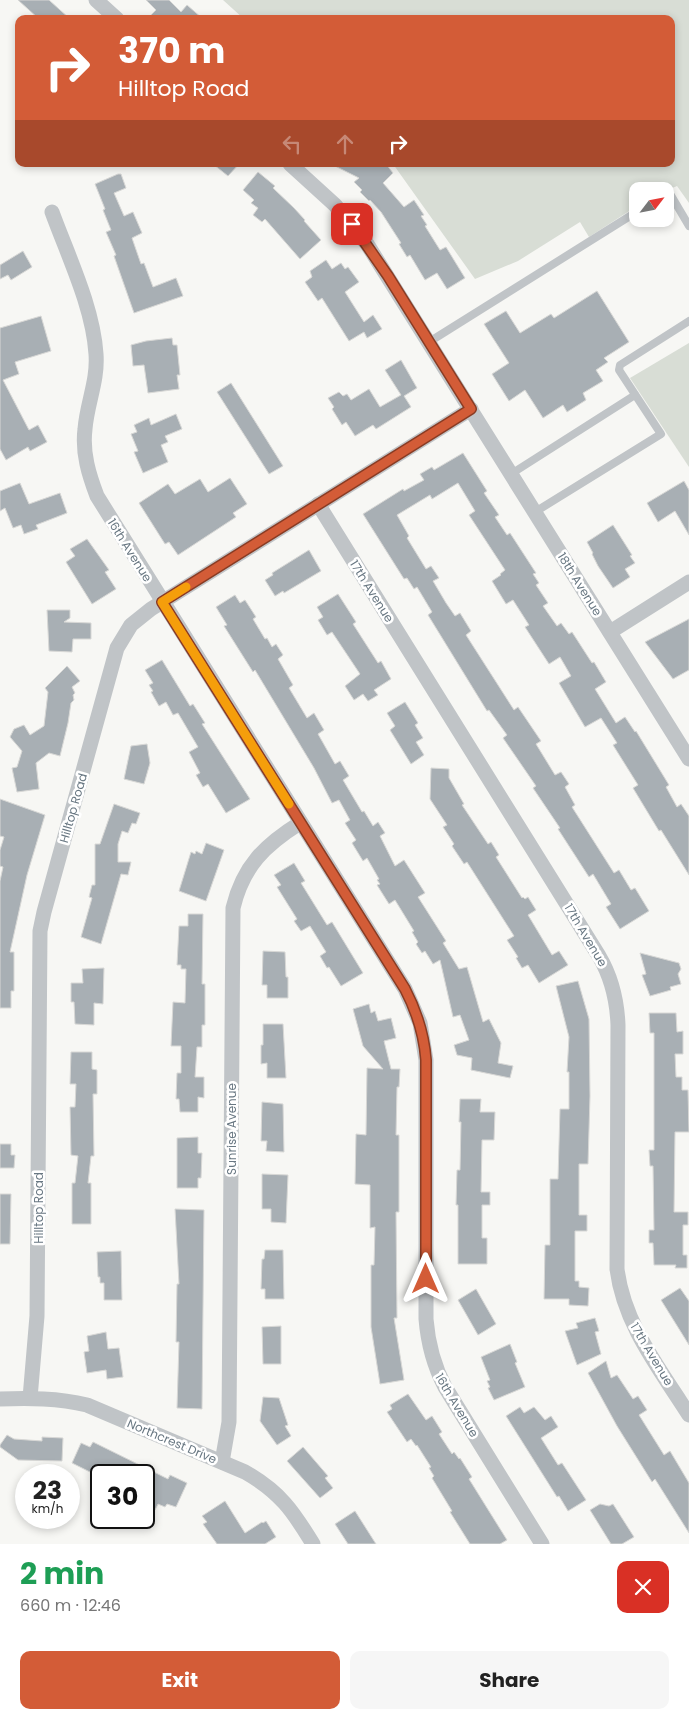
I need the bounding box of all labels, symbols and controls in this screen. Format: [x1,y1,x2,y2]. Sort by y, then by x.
text: 370 m [118,26,225,75]
icon: right [35,35,100,100]
text: Hilltop Road [118,73,250,104]
icon: left [278,130,306,158]
icon: ahead [331,130,359,158]
icon: right [384,130,412,158]
north arrow [629,182,674,228]
map controls [629,182,674,227]
pin [331,203,373,245]
icon: arrive [338,210,366,238]
street label: 16th Avenue [104,515,156,585]
street label: 18th Avenue [554,549,606,619]
street label: 17th Avenue [346,557,398,625]
street label: Hilltop Road [55,771,91,845]
street label: 17th Avenue [561,900,611,970]
street label: Sunrise Avenue [223,1083,240,1175]
street label: Hilltop Road [30,1172,47,1244]
position arrow [399,1252,451,1304]
street label: 17th Avenue [627,1319,677,1389]
street label: 16th Avenue [431,1370,483,1440]
street label: Northcrest Drive [125,1414,219,1468]
speed limit sign: 30 [90,1464,155,1529]
text: 23 [33,1473,62,1508]
text: km/h [32,1500,63,1517]
text: 2 min [20,1552,104,1595]
button: close [617,1561,669,1613]
text: 660 m · 12:46 [20,1594,121,1617]
button: Exit [20,1651,340,1709]
button: Share [350,1651,669,1709]

